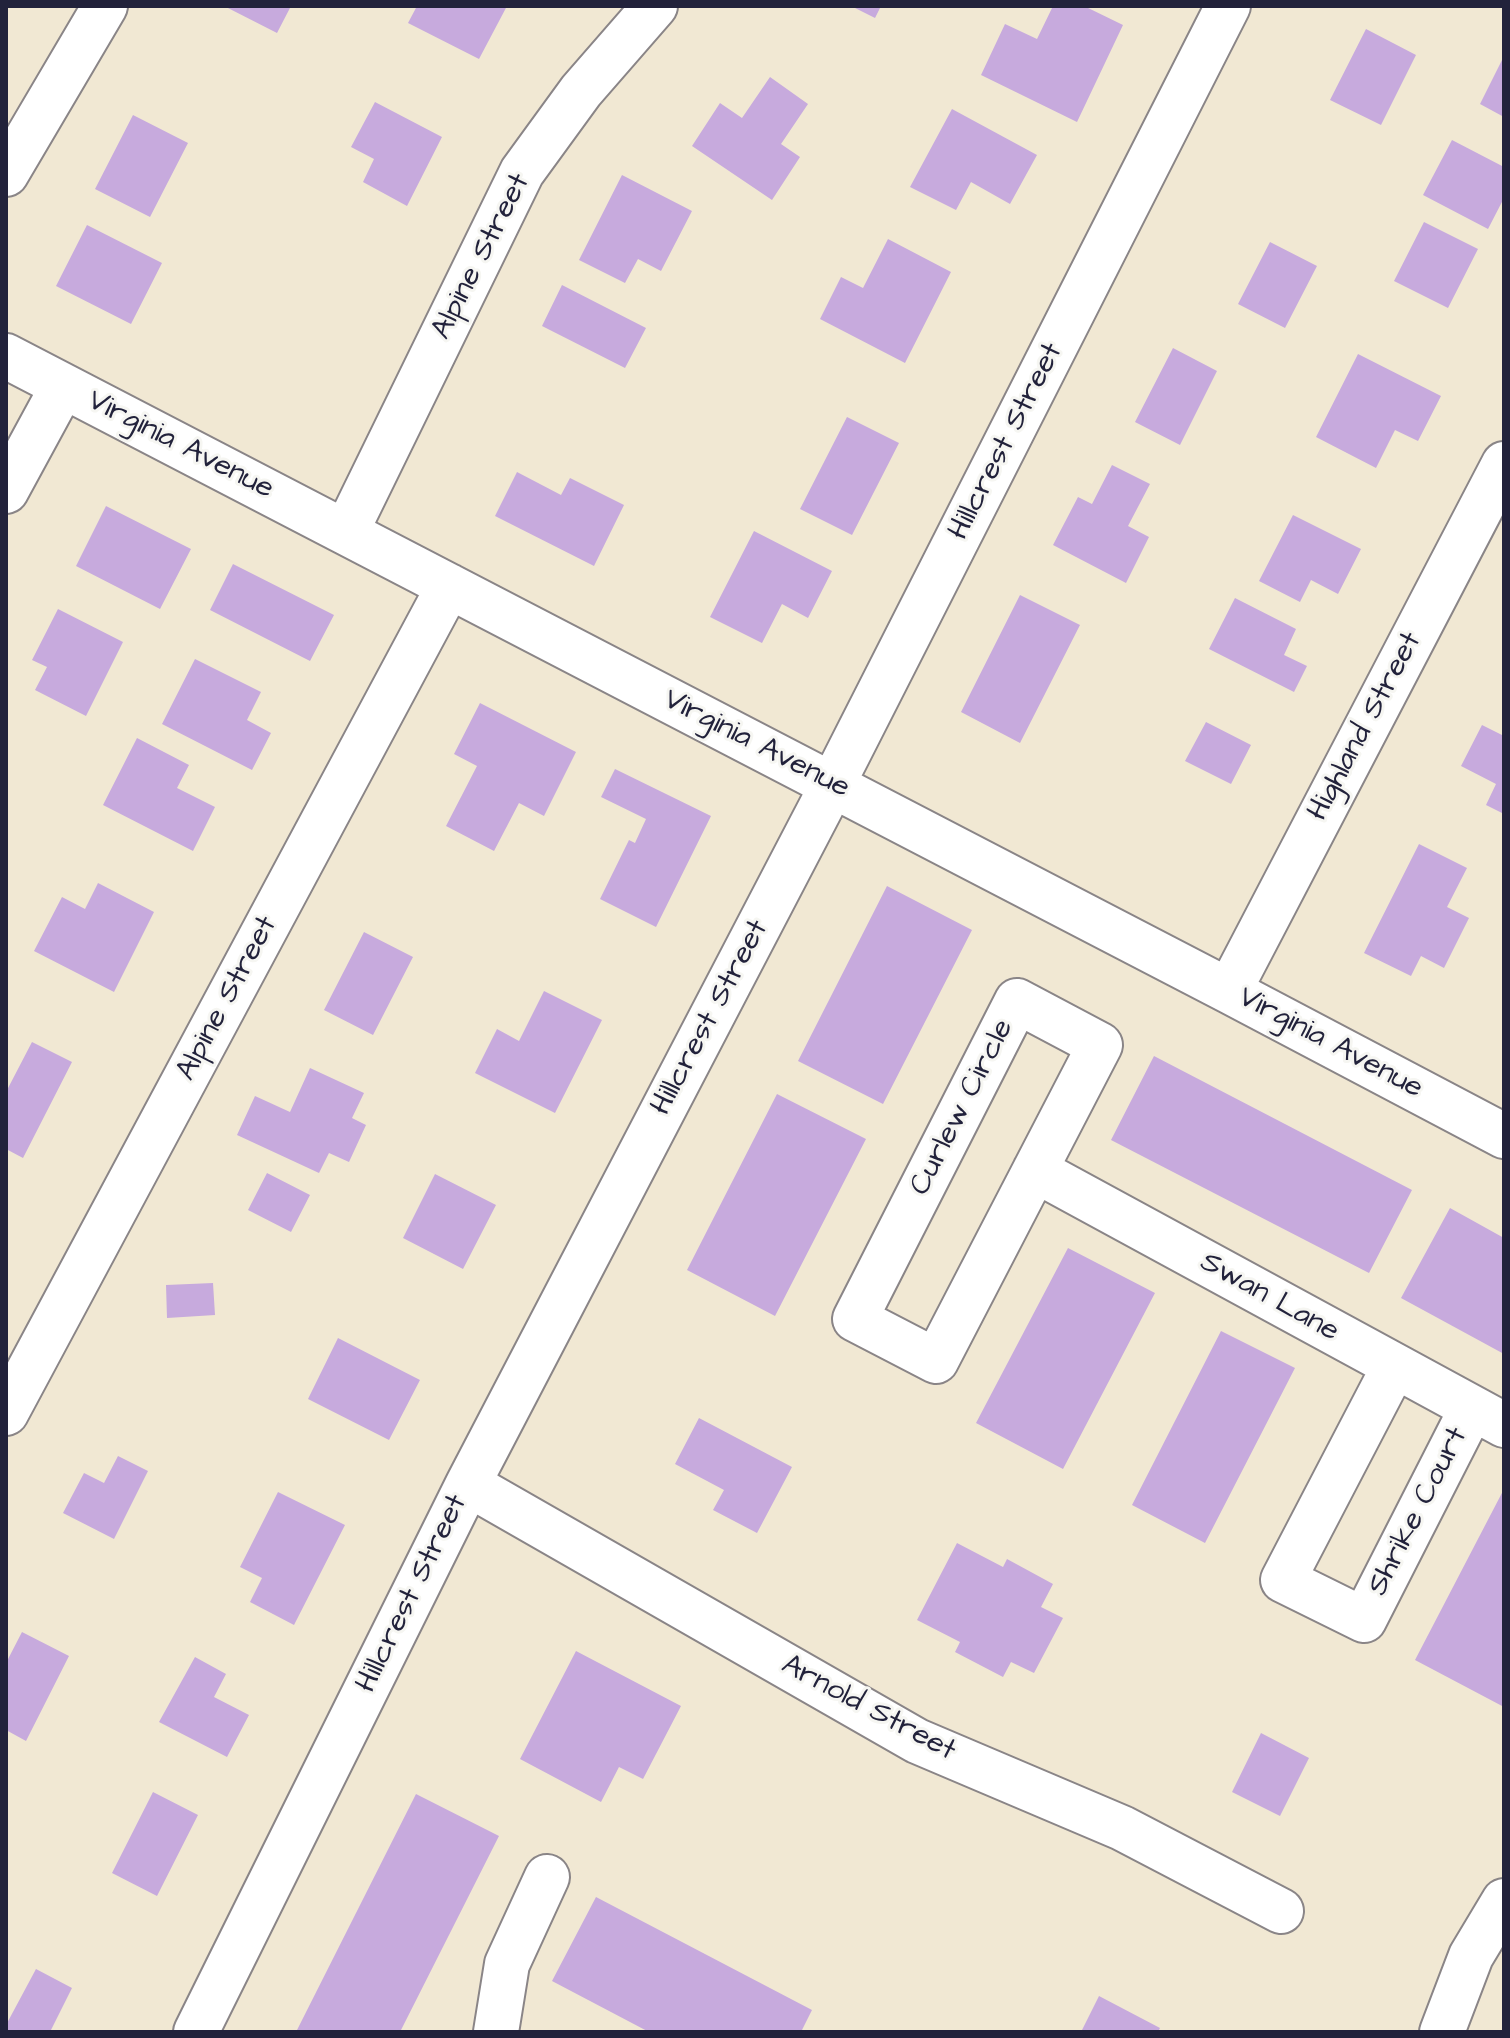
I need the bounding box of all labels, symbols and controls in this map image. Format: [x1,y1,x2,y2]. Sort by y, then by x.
street label: Alpine Street [425,168,539,346]
street label: Hillcrest Street [942,338,1072,546]
street label: Virginia Avenue [81,384,279,508]
street label: Highland Street [1301,627,1431,827]
street label: Virginia Avenue [657,683,855,807]
street label: Alpine Street [170,911,286,1087]
street label: Hillcrest Street [644,914,778,1122]
street label: Virginia Avenue [1231,980,1429,1108]
street label: Curlew Circle [903,1014,1023,1202]
street label: Swan Lane [1193,1245,1345,1351]
street label: Shrike Court [1361,1422,1477,1602]
street label: Hillcrest Street [350,1489,476,1699]
street label: Arnold Street [775,1648,961,1770]

